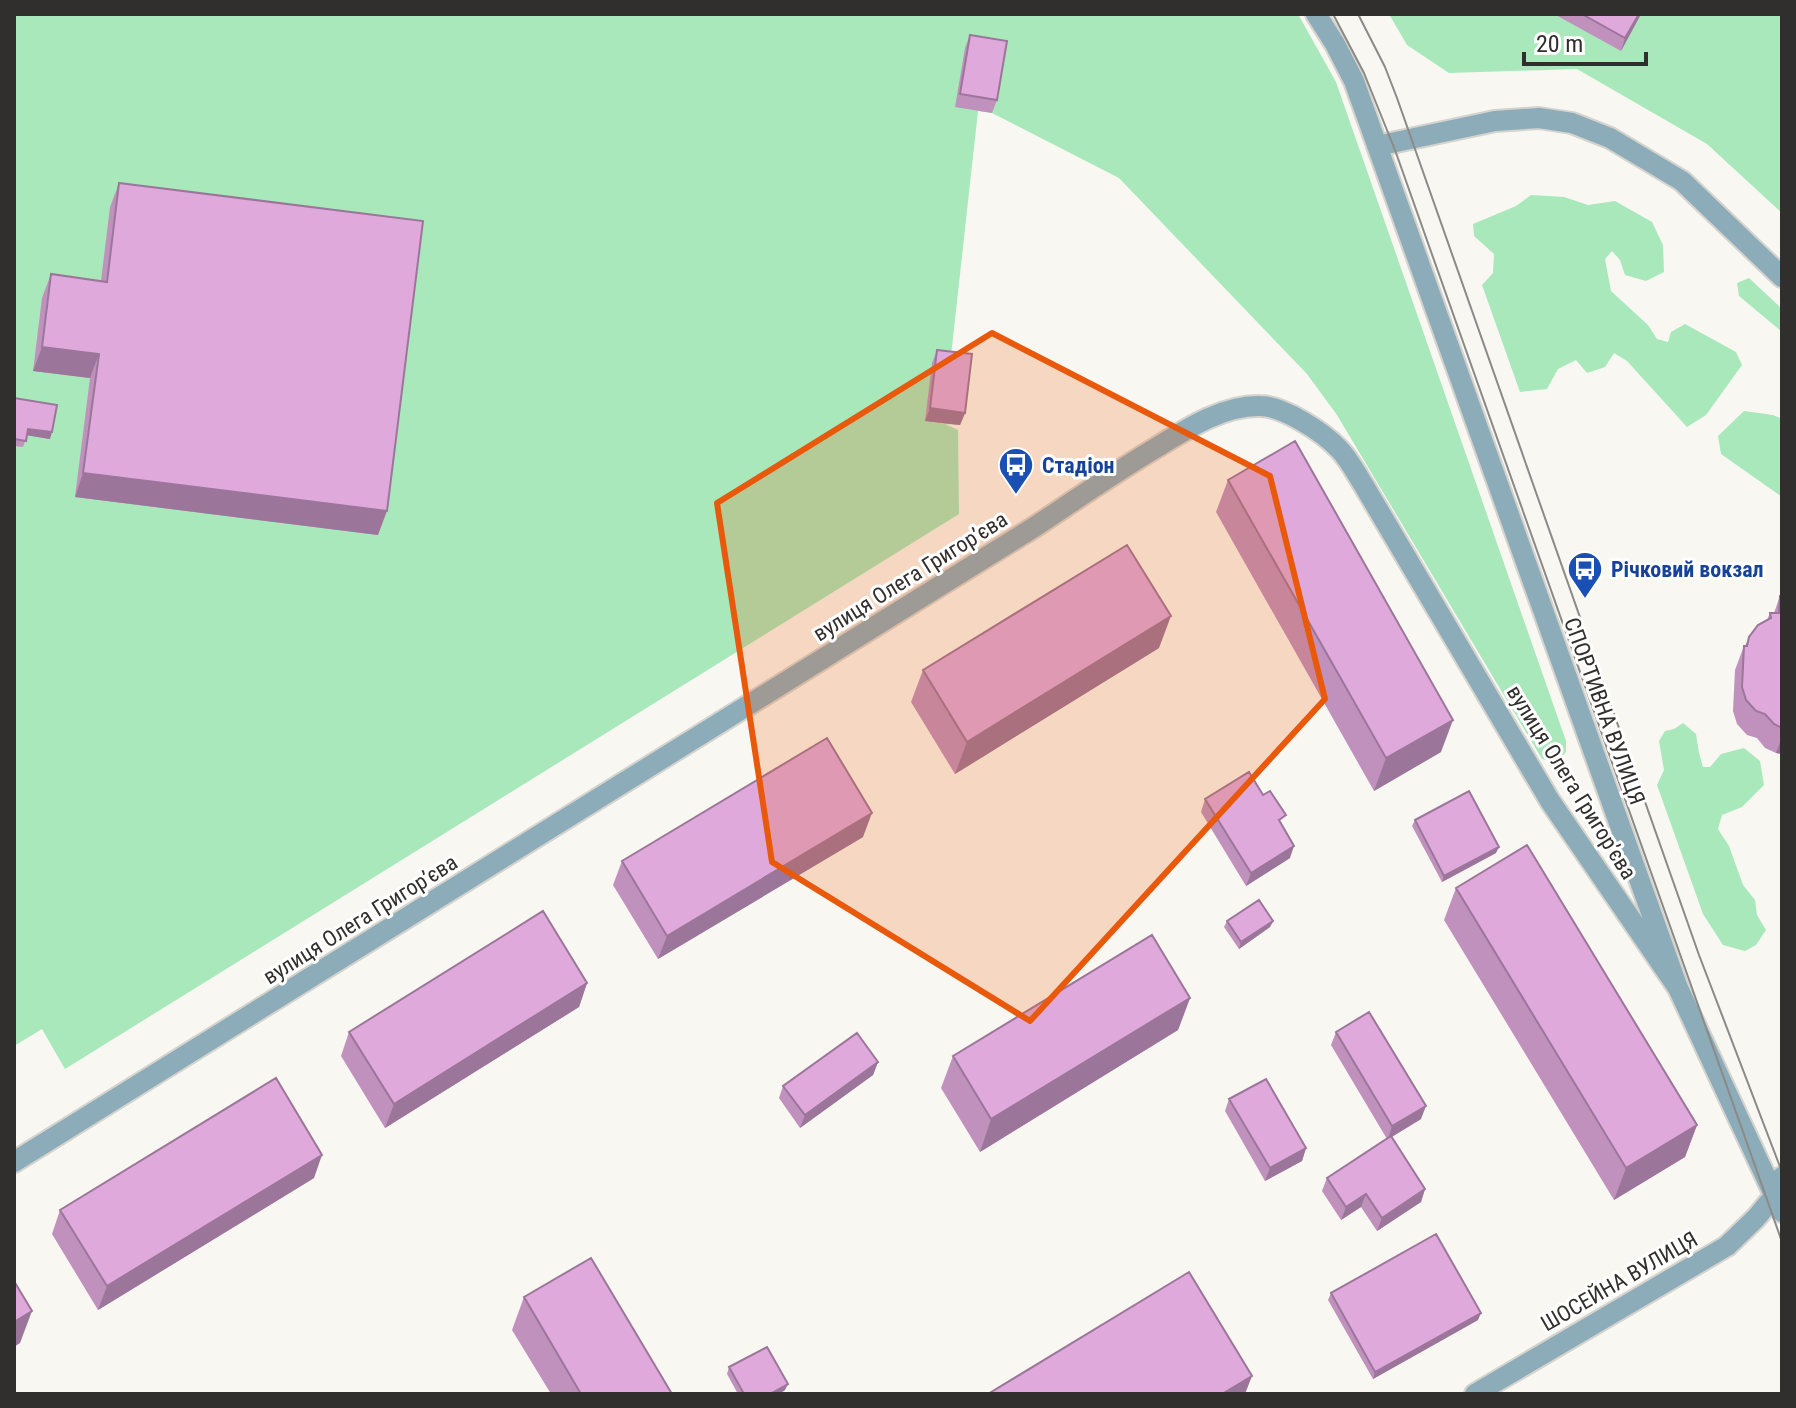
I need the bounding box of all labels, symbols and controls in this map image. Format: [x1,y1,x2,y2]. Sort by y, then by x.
scale bar [1524,16,1646,66]
text: 20 m [1536,30,1583,58]
bus stop icon: Стадіон [997,446,1035,496]
place label: Стадіон [1042,453,1115,478]
street label: вулиця Олега Григорʼєва [809,507,1012,646]
bus stop icon: Річковий вокзал [1566,550,1604,600]
place label: Річковий вокзал [1611,557,1764,582]
street label: СПОРТИВНА ВУЛИЦЯ [1559,614,1650,808]
street label: вулиця Олега Григорʼєва [1502,681,1641,884]
street label: вулиця Олега Григорʼєва [259,850,462,989]
street label: ШОСЕЙНА ВУЛИЦЯ [1536,1226,1702,1336]

